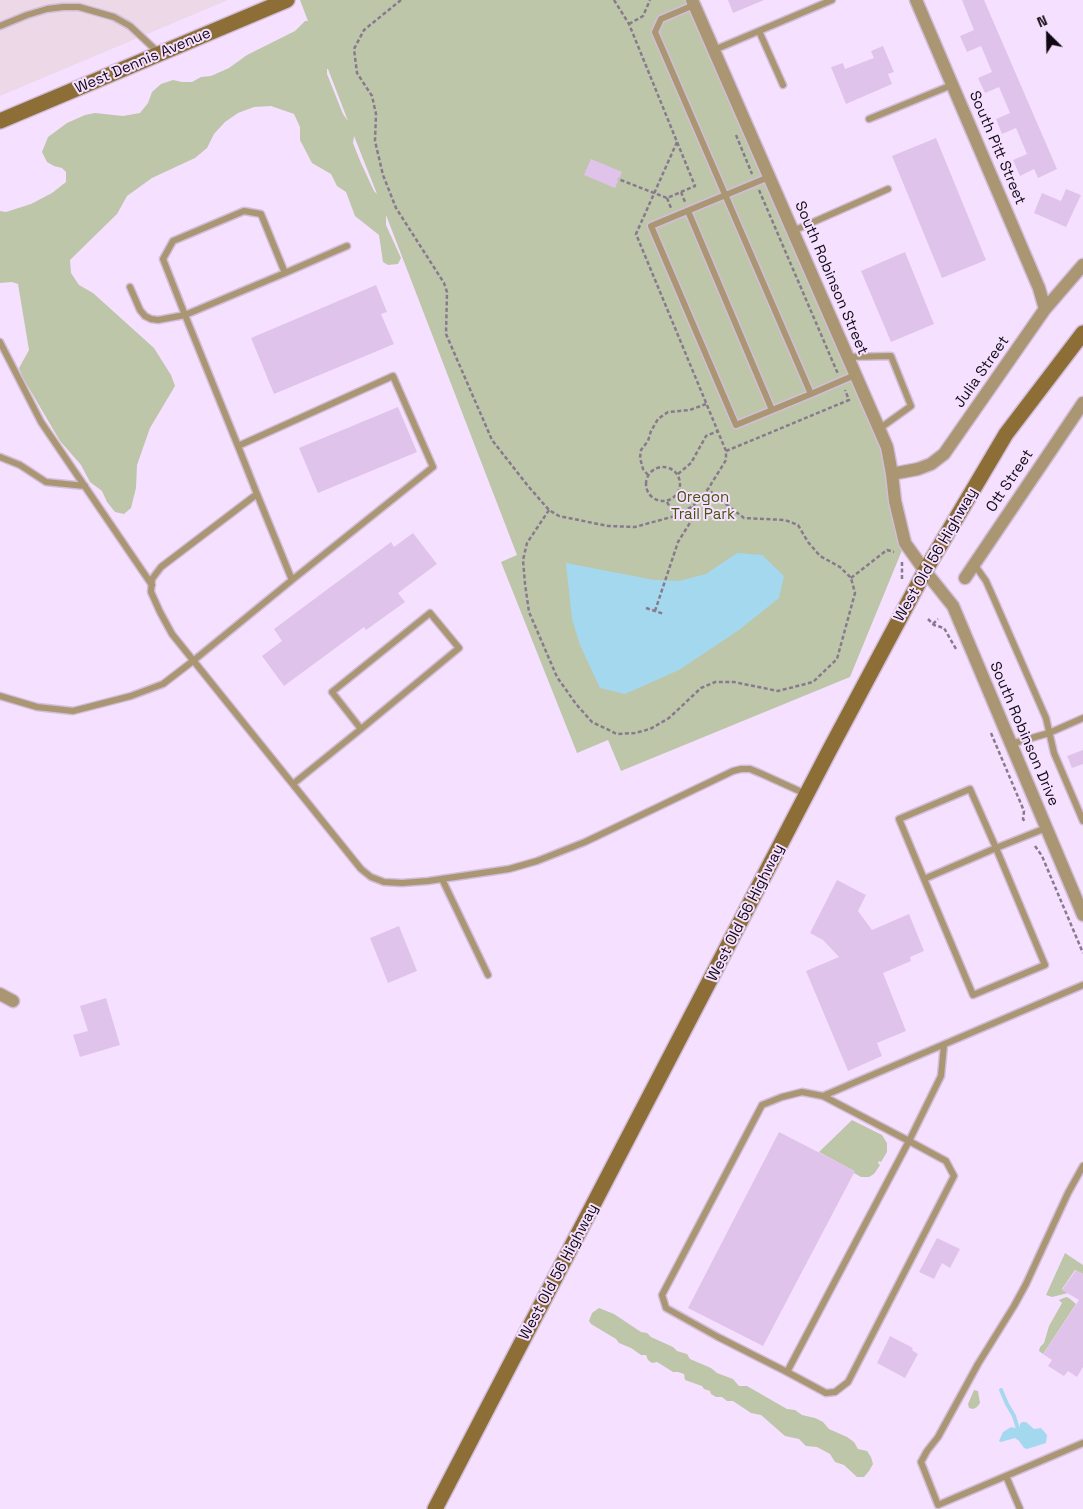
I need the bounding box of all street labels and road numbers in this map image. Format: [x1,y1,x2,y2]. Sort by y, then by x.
street label: West Dennis Avenue [72,24,214,98]
street label: South Pitt Street [965,88,1029,208]
street label: South Robinson Street [790,199,872,357]
street label: Julia Street [951,333,1013,411]
street label: Ott Street [983,446,1037,516]
street label: West Old 56 Highway [890,485,982,625]
street label: South Robinson Drive [985,659,1063,809]
street label: West Old 56 Highway [704,842,788,984]
street label: West Old 56 Highway [516,1201,602,1343]

